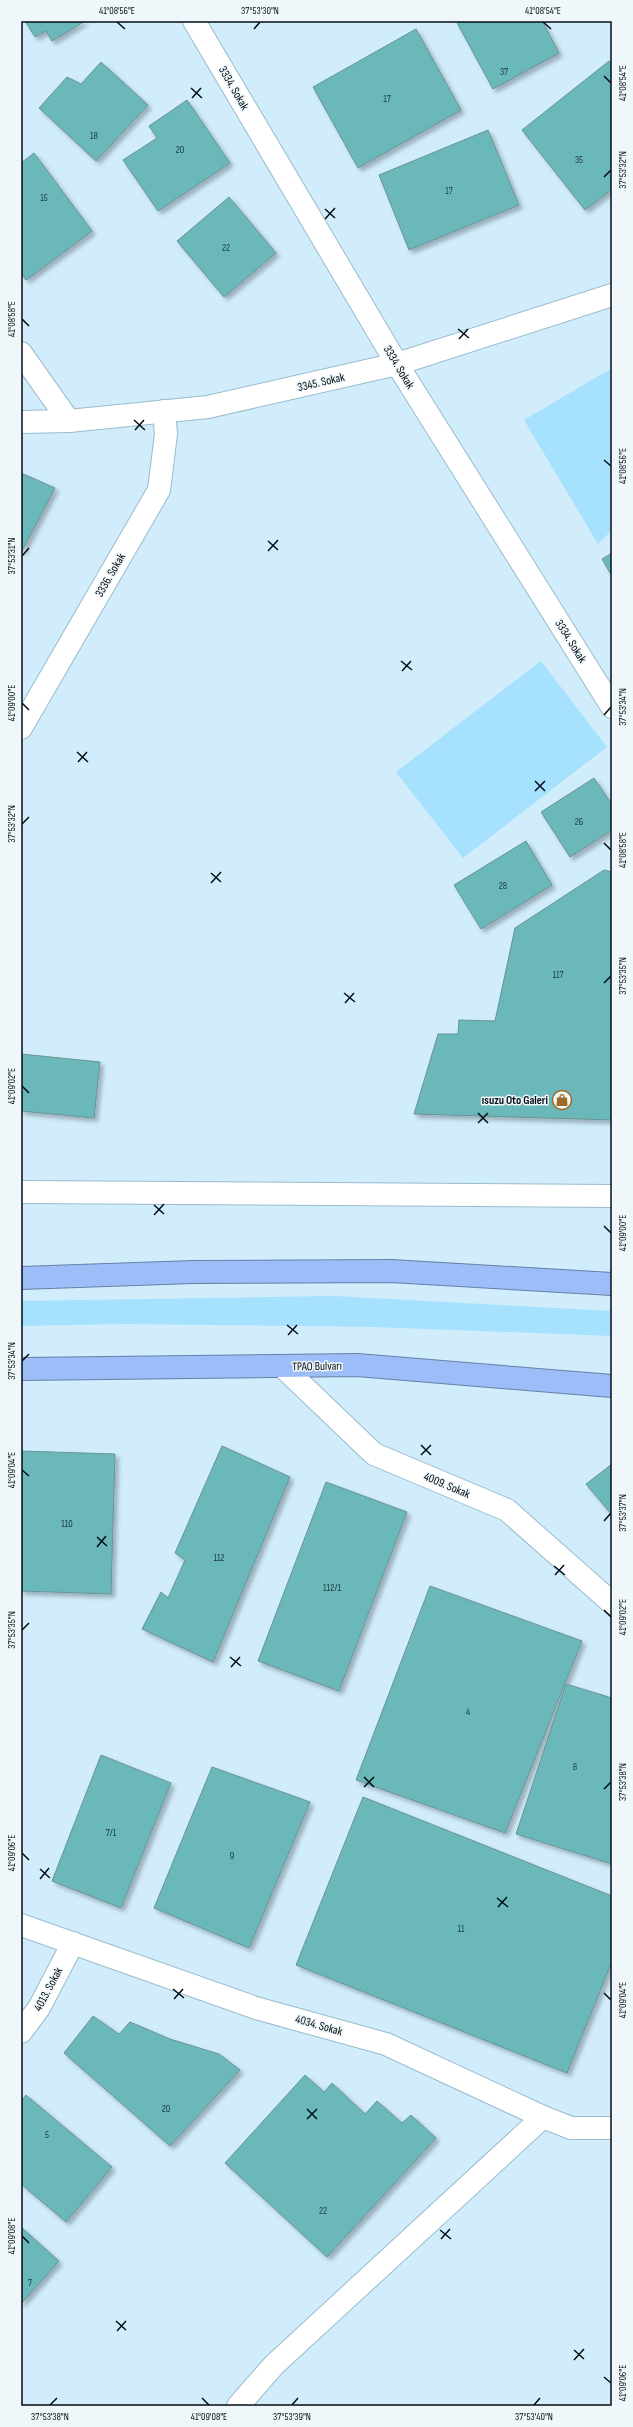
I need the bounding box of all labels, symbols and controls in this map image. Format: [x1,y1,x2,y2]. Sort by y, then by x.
text: 41°08'56"E [99,5,135,17]
text: 37°53'30"N [241,5,279,17]
text: 41°08'54"E [525,5,561,17]
street label: 3334. Sokak [215,64,252,113]
text: 41°08'54"E [617,65,629,101]
house number: 37 [500,66,508,78]
house number: 17 [383,93,391,105]
house number: 18 [90,130,98,142]
house number: 20 [176,144,184,156]
text: 37°53'32"N [617,151,629,189]
house number: 35 [575,154,583,166]
house number: 17 [445,185,453,197]
house number: 15 [40,192,48,204]
house number: 22 [222,242,230,254]
text: 41°08'58"E [6,301,18,337]
street label: 3334. Sokak [380,343,418,392]
street label: 3345. Sokak [296,370,347,395]
text: 41°08'56"E [617,448,629,484]
text: 37°53'31"N [6,538,18,574]
street label: 3336. Sokak [92,550,129,600]
street label: 3334. Sokak [551,617,590,666]
text: 41°09'00"E [6,685,18,721]
text: 37°53'34"N [617,688,629,726]
text: 37°53'32"N [6,805,18,843]
house number: 26 [575,816,583,828]
text: 41°08'58"E [617,832,629,868]
house number: 28 [499,880,507,892]
text: 37°53'35"N [617,957,629,995]
house number: 117 [553,969,563,981]
text: 41°09'02"E [6,1068,18,1104]
shop icon: ısuzu Oto Galeri [551,1089,573,1111]
place label: ısuzu Oto Galeri [482,1093,548,1108]
text: 41°09'00"E [617,1215,629,1251]
text: 37°53'34"N [6,1342,18,1380]
street label: TPAO Bulvarı [292,1359,342,1374]
text: 41°09'04"E [6,1452,18,1488]
street label: 4009. Sokak [421,1469,473,1502]
text: 37°53'37"N [617,1494,629,1532]
house number: 110 [61,1518,73,1530]
house number: 112 [213,1552,225,1564]
house number: 112/1 [323,1582,341,1594]
text: 41°09'02"E [617,1599,629,1635]
text: 37°53'35"N [6,1611,18,1649]
house number: 4 [466,1706,470,1718]
house number: 8 [573,1761,577,1773]
text: 37°53'38"N [617,1763,629,1801]
house number: 7/1 [106,1827,117,1839]
text: 41°09'06"E [6,1835,18,1871]
house number: 9 [230,1850,234,1862]
house number: 11 [458,1923,465,1935]
street label: 4013. Sokak [31,1964,66,2014]
text: 41°09'04"E [617,1982,629,2018]
street label: 4034. Sokak [293,2012,345,2039]
house number: 20 [162,2103,170,2115]
house number: 5 [45,2129,49,2141]
house number: 22 [319,2205,327,2217]
text: 41°09'08"E [6,2218,18,2254]
house number: 7 [28,2277,32,2289]
text: 41°09'06"E [617,2365,629,2401]
text: 37°53'38"N [31,2411,69,2423]
text: 41°09'08"E [191,2411,227,2423]
text: 37°53'39"N [273,2411,311,2423]
text: 37°53'40"N [515,2411,553,2423]

